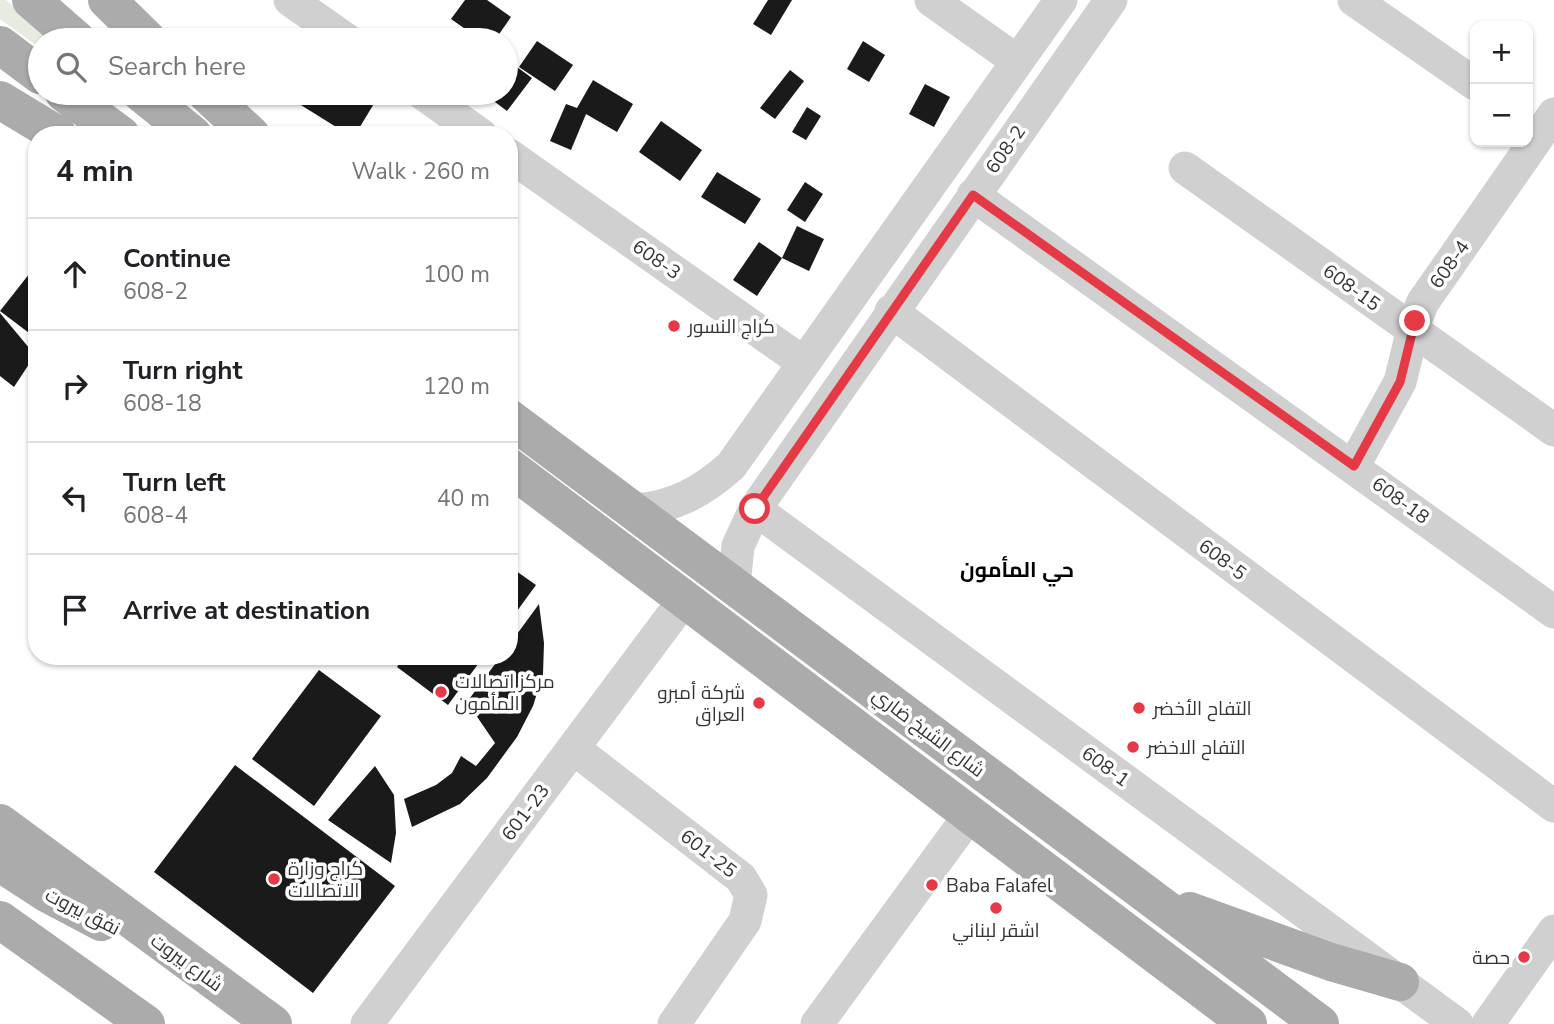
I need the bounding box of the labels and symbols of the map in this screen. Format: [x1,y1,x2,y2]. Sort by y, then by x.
street label: 608-2 [980,120,1032,179]
street label: 608-3 [627,234,686,286]
street label: 608-4 [1424,235,1476,294]
street label: 608-15 [1317,258,1385,317]
route end [1399,305,1430,336]
place label: كراج النسور [687,314,775,340]
marker: كراج النسور [666,318,682,334]
street label: 608-18 [1366,471,1434,530]
route start [739,493,770,524]
street label: 608-5 [1193,533,1252,586]
district label: حي المأمون [960,556,1074,587]
place label: مركز اتصالات المأمون [455,669,555,717]
place label: شركة أمبرو العراق [657,680,745,728]
street label: شارع الشيخ ضاري [866,682,990,784]
marker: مركز اتصالات المأمون [433,684,449,700]
marker: شركة أمبرو العراق [751,695,767,711]
place label: التفاح الأخضر [1152,696,1252,722]
marker: التفاح الأخضر [1131,700,1147,716]
place label: التفاح الاخضر [1146,735,1246,761]
marker: التفاح الاخضر [1125,739,1141,755]
street label: 608-1 [1076,741,1135,793]
street label: 601-23 [496,779,556,846]
street label: 601-25 [675,824,742,884]
place label: كراج وزارة الاتصالات [288,856,363,904]
marker: كراج وزارة الاتصالات [266,871,282,887]
place label: Baba Falafel [946,873,1053,899]
marker: Baba Falafel [924,877,940,893]
street label: نفق بيروت [41,882,124,942]
marker: اشقر لبناني [988,900,1004,916]
place label: اشقر لبناني [952,918,1040,945]
street label: شارع بيروت [145,928,228,998]
place label: حصة [1472,945,1510,971]
marker: حصة [1516,949,1532,965]

